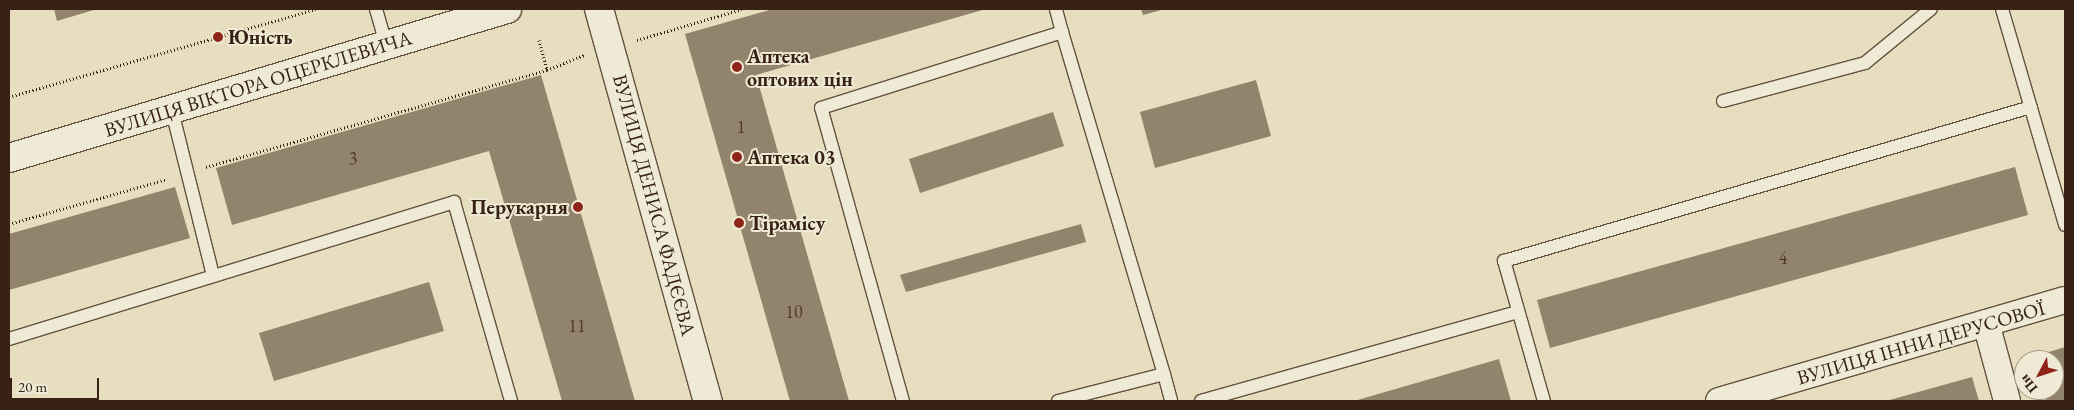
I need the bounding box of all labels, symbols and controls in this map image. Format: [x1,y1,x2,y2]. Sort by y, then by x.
place label: Юність [228,25,293,49]
street label: ВУЛИЦЯ ВІКТОРА ОЦЕРКЛЕВИЧА [101,26,415,142]
marker: Юність [212,31,224,43]
place label: Аптека оптових цін [747,44,853,91]
marker: Аптека оптових цін [731,61,743,73]
street label: ВУЛИЦЯ ДЕНИСА ФАДЄЄВА [607,72,701,338]
house number: 1 [737,116,745,138]
place label: Аптека 03 [747,145,835,169]
house number: 3 [349,148,357,170]
marker: Аптека 03 [731,151,743,163]
place label: Перукарня [471,195,568,219]
marker: Перукарня [572,201,584,213]
place label: Тірамісу [749,211,825,235]
marker: Тірамісу [733,217,745,229]
house number: 4 [1779,247,1787,269]
street label: ВУЛИЦЯ ІННИ ДЕРУСОВОЇ [1794,296,2048,390]
house number: 10 [785,301,803,323]
house number: 11 [568,315,586,337]
north arrow [2014,350,2064,400]
scale bar [12,368,101,400]
text: Пн [2015,371,2041,397]
text: 20 m [18,377,47,396]

